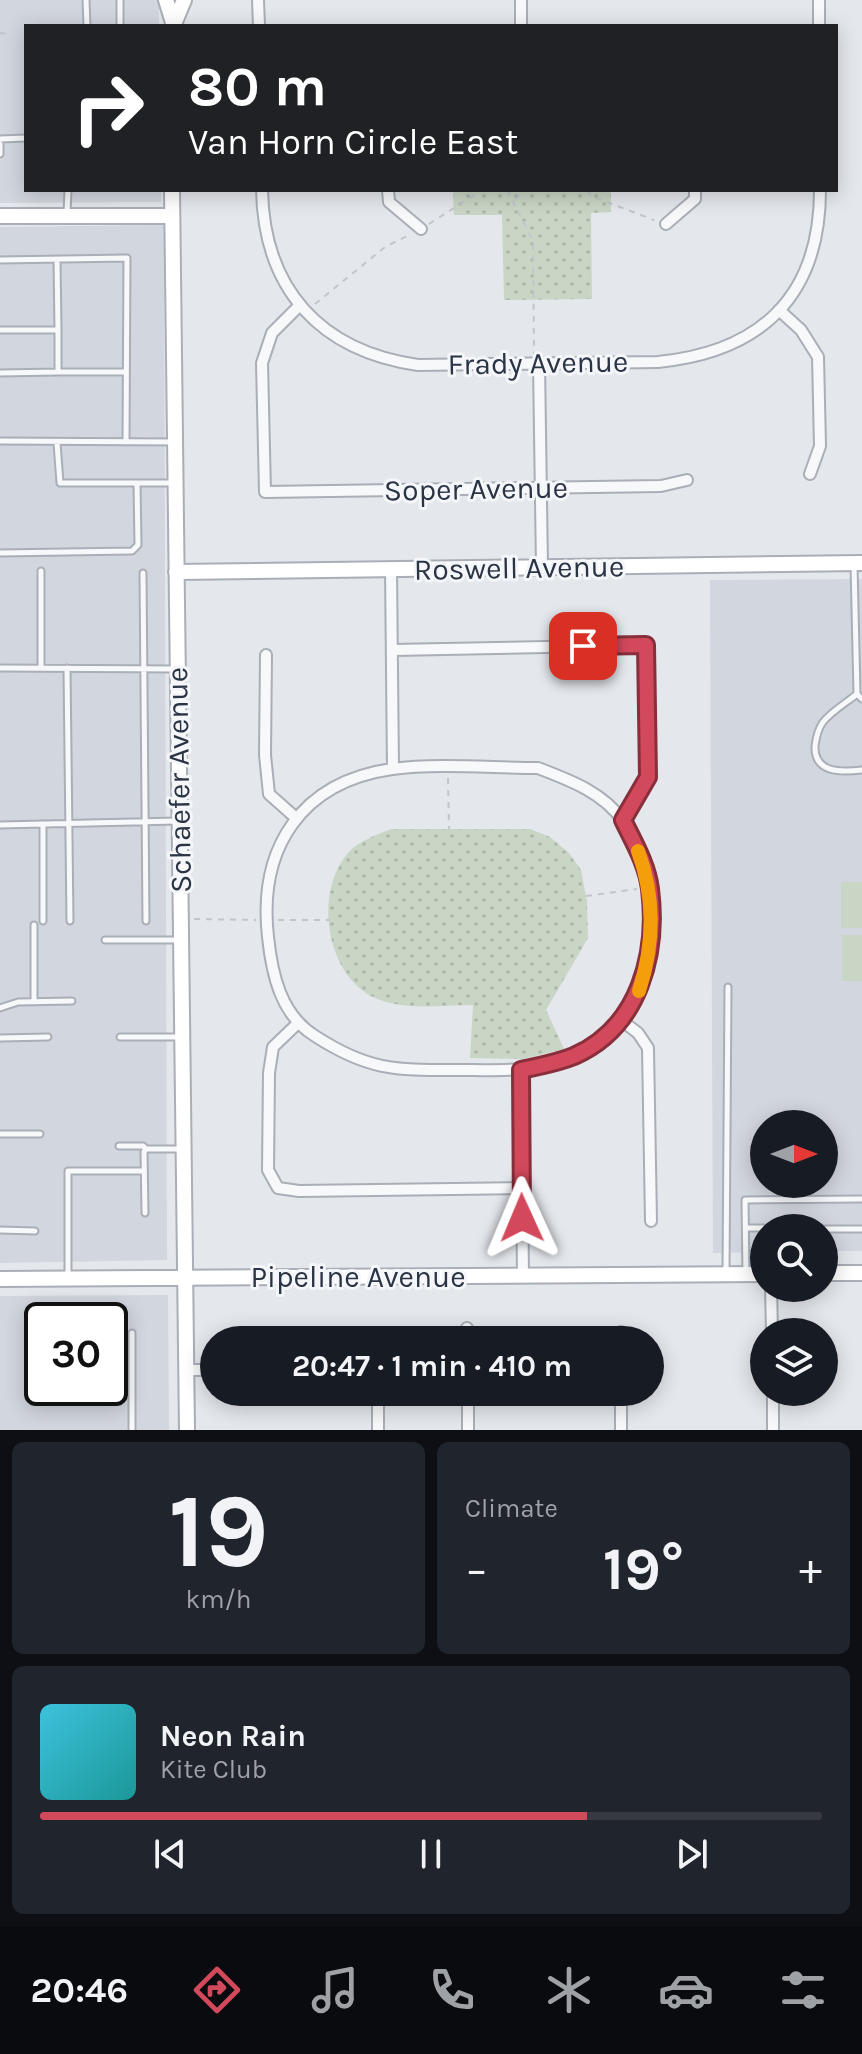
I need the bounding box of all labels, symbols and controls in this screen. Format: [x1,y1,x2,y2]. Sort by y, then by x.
text: 80 m [188,54,327,119]
icon: right [56,56,160,160]
text: Van Horn Circle East [188,121,518,163]
street label: Frady Avenue [447,343,629,383]
street label: Soper Avenue [384,469,568,509]
street label: Roswell Avenue [414,548,624,588]
pin [549,612,617,680]
icon: arrive [561,624,605,668]
street label: Schaefer Avenue [159,667,199,893]
north arrow [750,1110,838,1198]
map controls [750,1110,838,1406]
position arrow [480,1176,564,1260]
button: search [750,1214,838,1302]
street label: Pipeline Avenue [250,1259,466,1295]
speed limit sign: 30 [24,1302,128,1406]
button: layers [750,1318,838,1406]
text: 20:47 · 1 min · 410 m [292,1348,572,1384]
text: 19 [168,1471,269,1592]
text: Climate [465,1493,558,1524]
text: 19° [603,1534,684,1604]
text: − [465,1544,488,1595]
text: + [799,1544,822,1595]
text: km/h [186,1584,251,1615]
text: Neon Rain [160,1718,306,1754]
text: Kite Club [160,1754,267,1785]
icon: previous [148,1832,192,1876]
icon: pause [409,1832,453,1876]
icon: next [670,1832,714,1876]
icon: directions [189,1962,245,2018]
icon: music [307,1962,363,2018]
icon: phone [424,1962,480,2018]
icon: climate [541,1962,597,2018]
icon: car [658,1962,714,2018]
icon: filters [775,1962,831,2018]
text: 20:46 [31,1969,128,2011]

